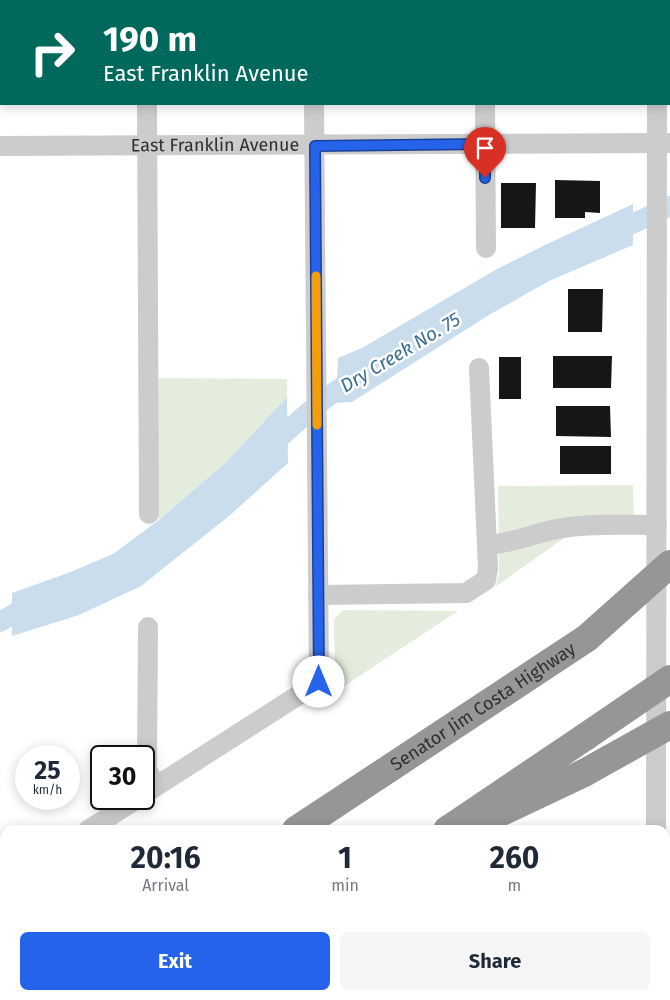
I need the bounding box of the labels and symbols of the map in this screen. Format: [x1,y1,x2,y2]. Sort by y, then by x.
pin [464,127,506,178]
street label: East Franklin Avenue [131,134,299,156]
water label: Dry Creek No. 75 [336,307,465,397]
street label: Senator Jim Costa Highway [386,638,580,776]
position arrow [292,655,344,707]
speed limit sign: 30 [90,745,155,810]

